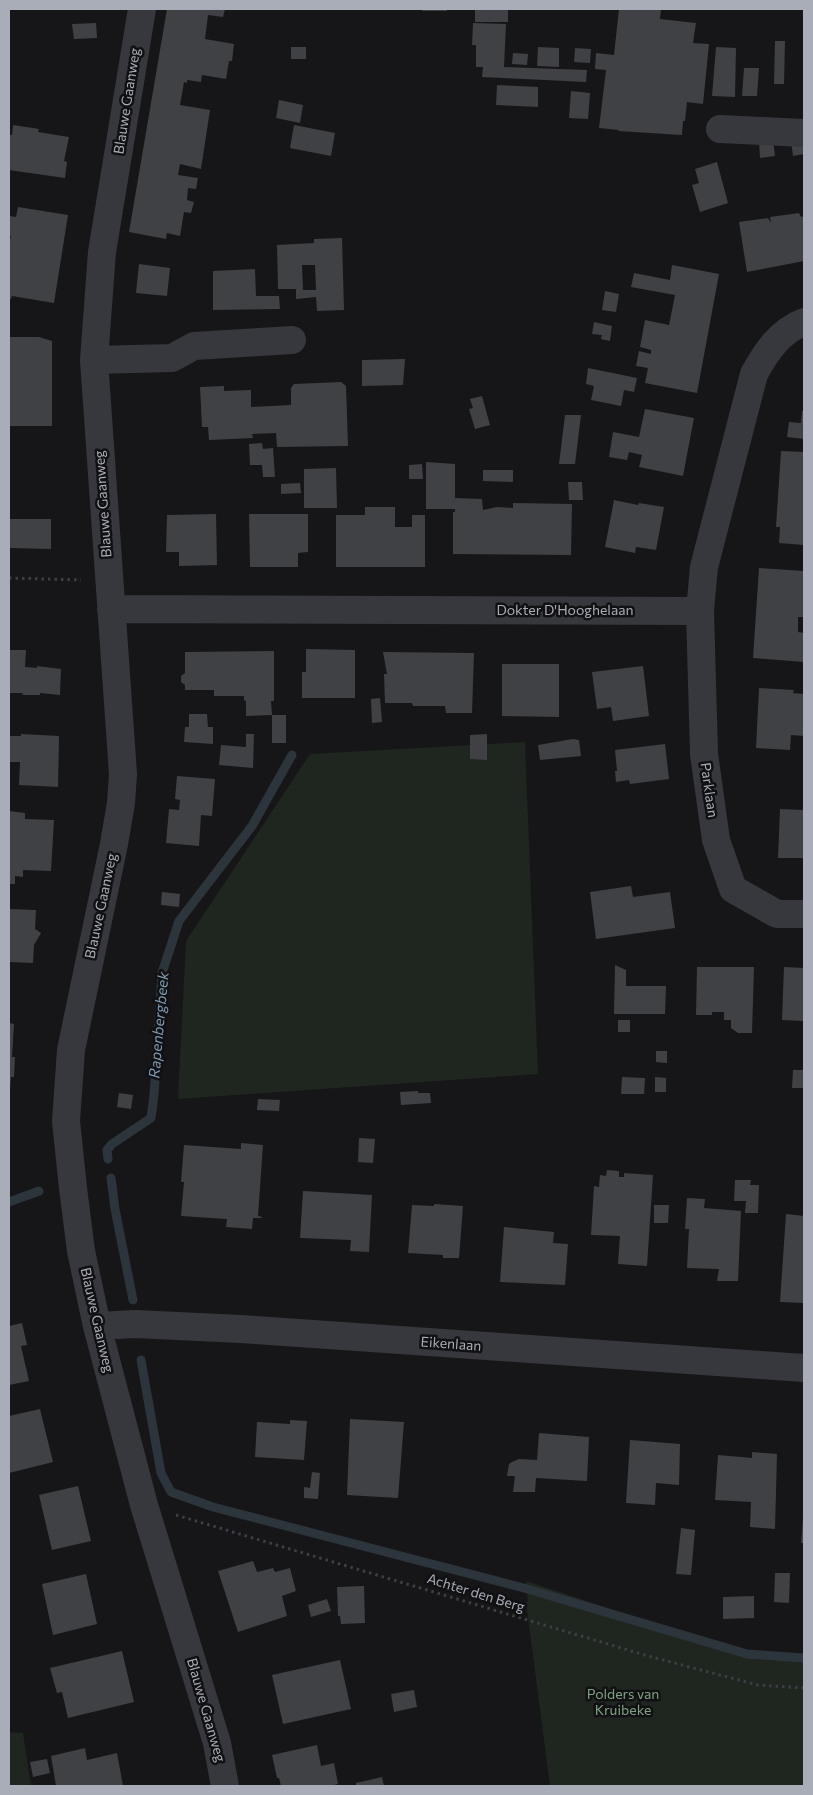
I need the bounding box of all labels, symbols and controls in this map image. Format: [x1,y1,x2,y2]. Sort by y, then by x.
street label: Blauwe Gaanweg [110,47,144,155]
street label: Blauwe Gaanweg [91,450,115,558]
street label: Dokter D'Hooghelaan [496,602,634,618]
street label: Parklaan [697,761,721,819]
street label: Blauwe Gaanweg [82,852,120,960]
water label: Rapenbergbeek [145,971,173,1079]
street label: Blauwe Gaanweg [77,1266,117,1374]
street label: Eikenlaan [420,1333,482,1355]
street label: Achter den Berg [425,1570,527,1616]
street label: Blauwe Gaanweg [183,1656,229,1764]
park label: Polders van Kruibeke [587,1686,659,1718]

